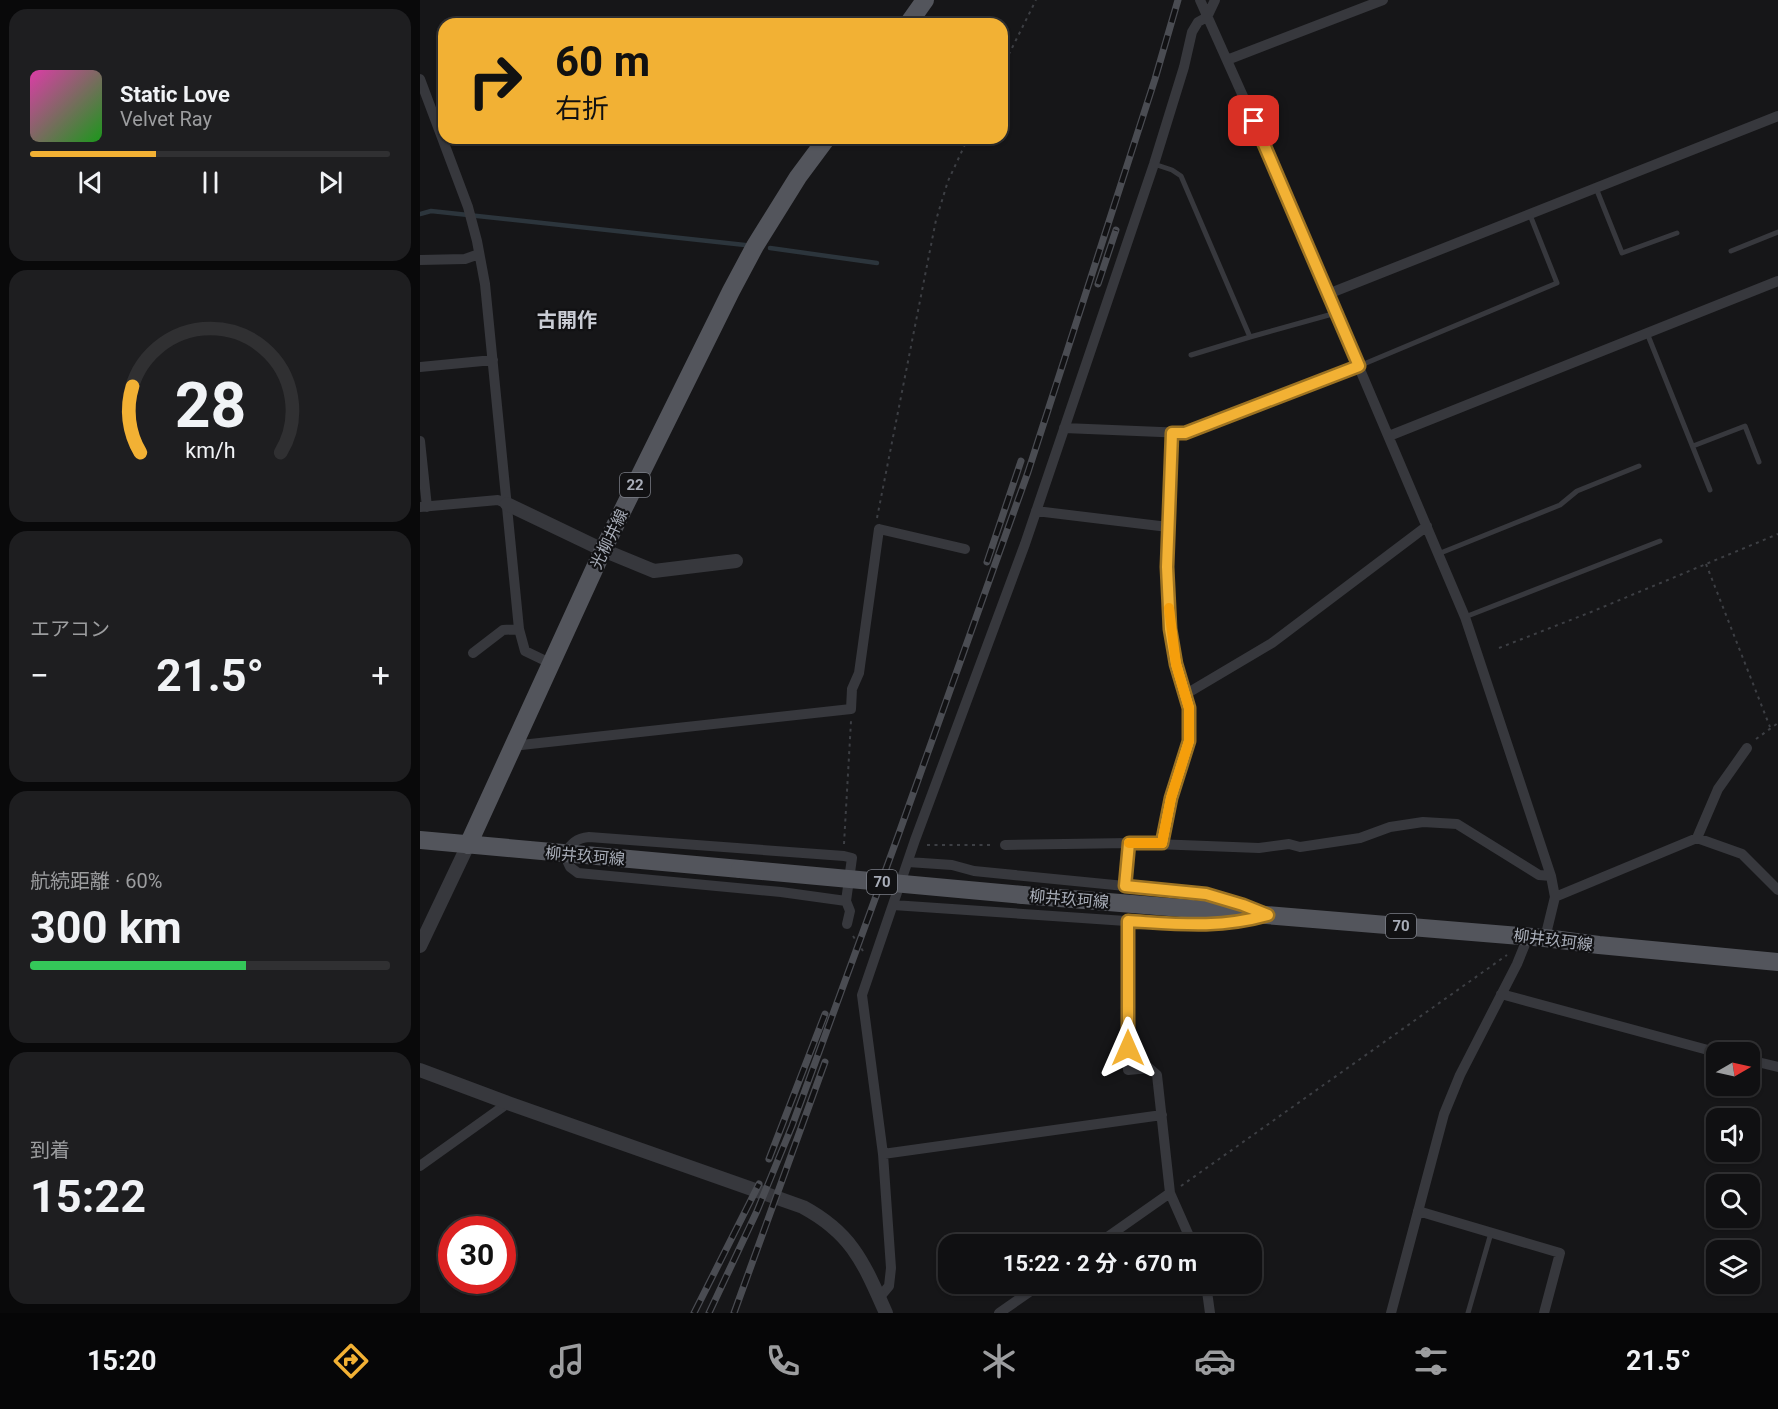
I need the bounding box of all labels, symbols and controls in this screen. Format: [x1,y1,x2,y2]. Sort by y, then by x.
text: 60 m [555,37,650,86]
icon: right [456,42,534,120]
text: Static Love [120,82,230,107]
text: 右折 [555,93,609,125]
pin [1228,95,1279,146]
icon: arrive [1237,104,1270,137]
text: Velvet Ray [120,107,212,131]
icon: previous [74,166,107,199]
icon: pause [194,166,227,199]
icon: next [314,166,347,199]
district label: 古開作 [537,308,597,332]
text: 28 [174,369,246,442]
text: km/h [185,438,235,463]
road number: 22 [620,473,650,497]
street label: 光柳井線 [586,506,632,572]
text: エアコン [30,617,110,641]
text: 21.5° [156,649,264,702]
text: − [30,656,49,695]
text: + [371,656,390,695]
street label: 柳井玖珂線 [544,843,626,869]
text: 航続距離 · 60% [30,869,162,893]
road number: 70 [867,870,897,894]
street label: 柳井玖珂線 [1028,886,1110,912]
text: 300 km [30,901,182,954]
road number: 70 [1386,914,1416,938]
street label: 柳井玖珂線 [1512,926,1594,954]
position arrow [1096,1016,1160,1080]
north arrow [1706,1042,1760,1096]
map controls [1706,1042,1760,1294]
button: sound [1706,1108,1760,1162]
text: 到着 [30,1138,70,1162]
text: 15:22 [30,1170,146,1223]
button: search [1706,1174,1760,1228]
speed limit sign: 30 [438,1216,516,1294]
button: layers [1706,1240,1760,1294]
text: 15:22 · 2 分 · 670 m [1003,1251,1197,1276]
icon: directions [330,1340,372,1382]
icon: music [546,1340,588,1382]
icon: phone [762,1340,804,1382]
icon: climate [978,1340,1020,1382]
icon: car [1194,1340,1236,1382]
icon: filters [1410,1340,1452,1382]
text: 15:20 [87,1345,157,1377]
text: 21.5° [1626,1345,1691,1377]

